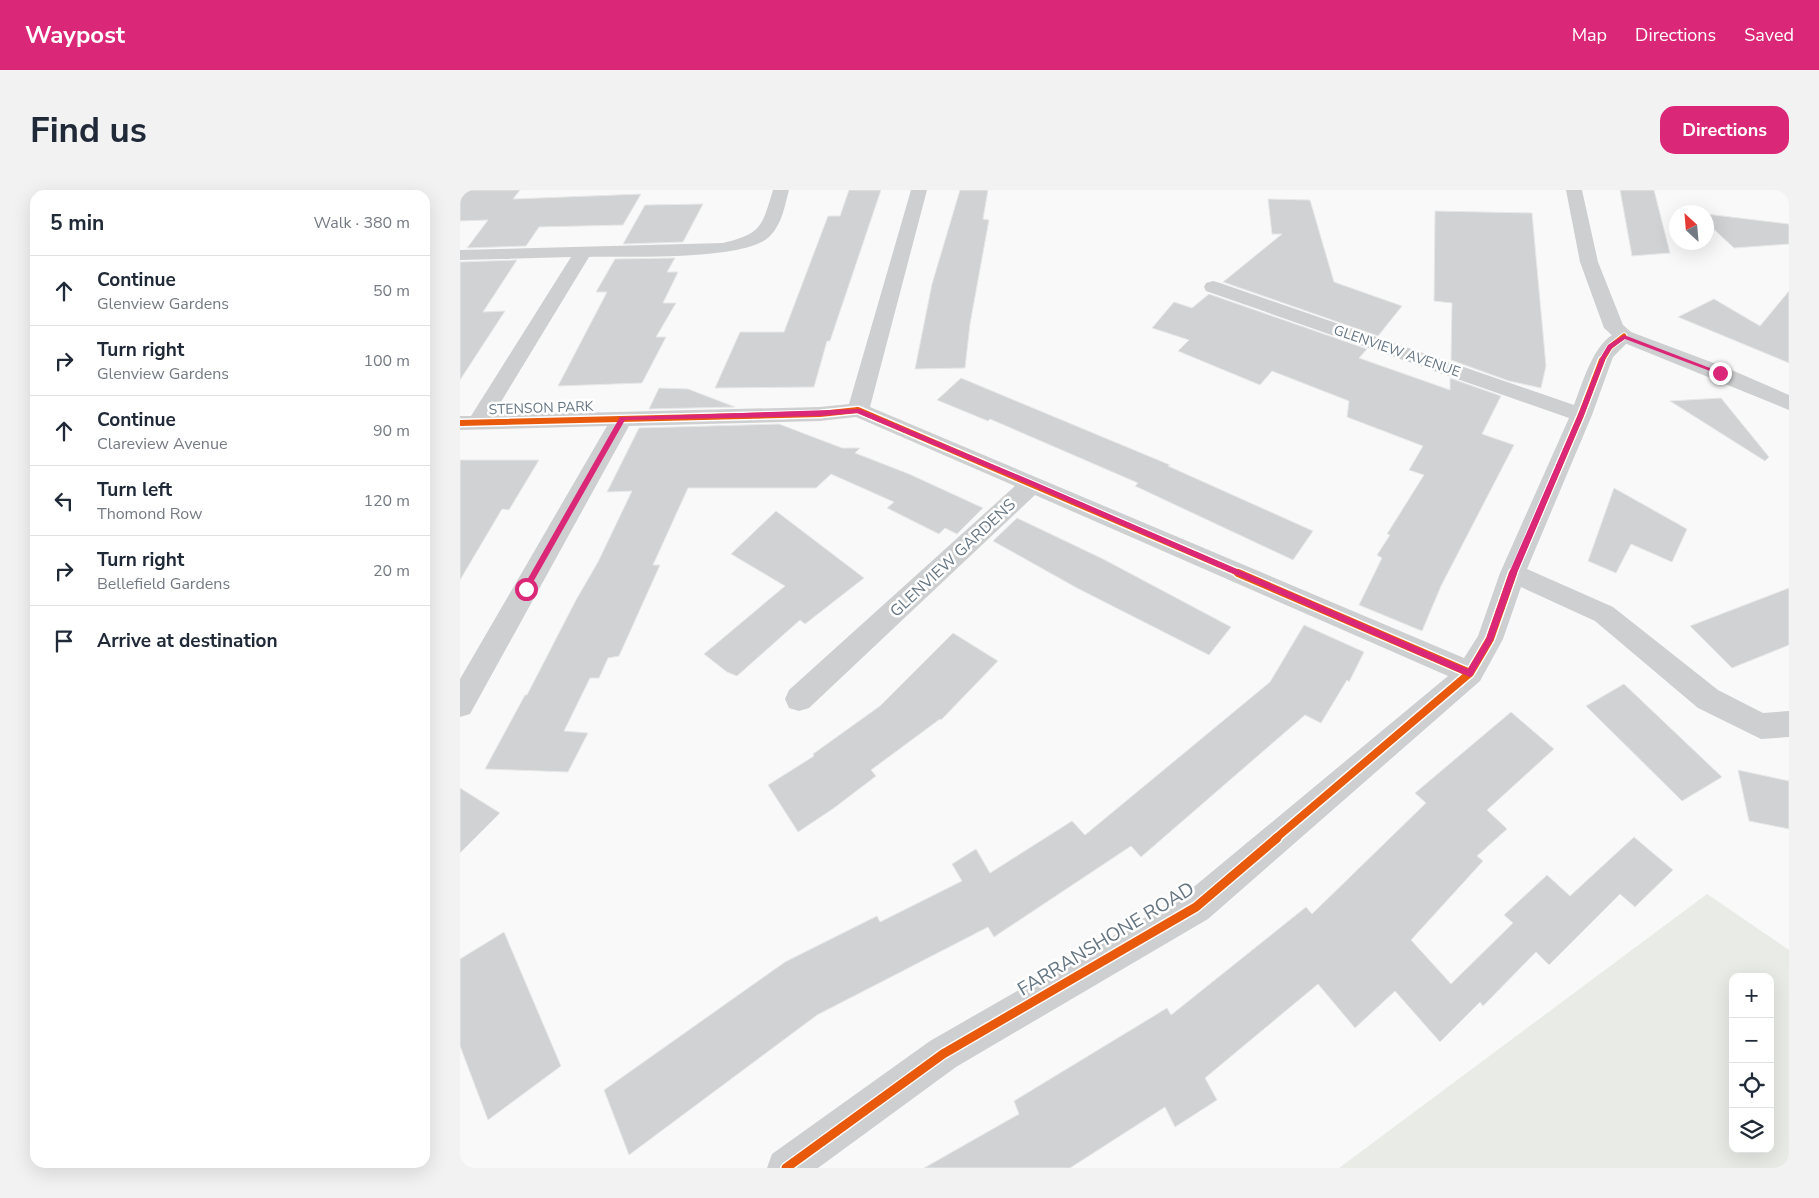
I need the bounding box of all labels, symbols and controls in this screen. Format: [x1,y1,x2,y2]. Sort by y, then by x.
text: Waypost [25,19,125,51]
text: Map [1572,23,1607,47]
text: Directions [1635,23,1716,47]
text: Saved [1744,23,1794,47]
button: Directions [1660,106,1789,154]
text: Find us [30,107,147,154]
north arrow [1669,205,1714,250]
text: 5 min [50,209,104,237]
text: Walk · 380 m [314,212,410,234]
text: Continue [97,267,176,293]
icon: ahead [50,277,78,305]
text: 50 m [373,280,410,302]
text: Glenview Gardens [97,293,229,315]
street label: GLENVIEW AVENUE [1331,320,1463,382]
text: Turn right [97,337,184,363]
icon: right [50,347,78,375]
text: 100 m [363,350,410,372]
route end [1709,362,1732,385]
text: Glenview Gardens [97,363,229,385]
street label: STENSON PARK [488,397,594,419]
text: Continue [97,407,176,433]
icon: ahead [50,417,78,445]
text: 90 m [373,420,410,442]
text: Clareview Avenue [97,433,227,455]
text: Turn left [97,477,172,503]
icon: left [50,487,78,515]
text: 120 m [363,490,410,512]
street label: GLENVIEW GARDENS [885,494,1021,622]
text: Thomond Row [97,503,203,525]
text: Turn right [97,547,184,573]
icon: right [50,557,78,585]
text: 20 m [373,560,410,582]
text: Bellefield Gardens [97,573,230,595]
route start [515,578,538,601]
icon: arrive [50,627,78,655]
text: Arrive at destination [97,628,278,654]
street label: FARRANSHONE ROAD [1013,876,1199,1002]
map controls [1729,973,1774,1153]
button: + [1729,973,1774,1018]
button: − [1729,1018,1774,1063]
button: locate [1729,1063,1774,1108]
button: layers [1729,1108,1774,1153]

